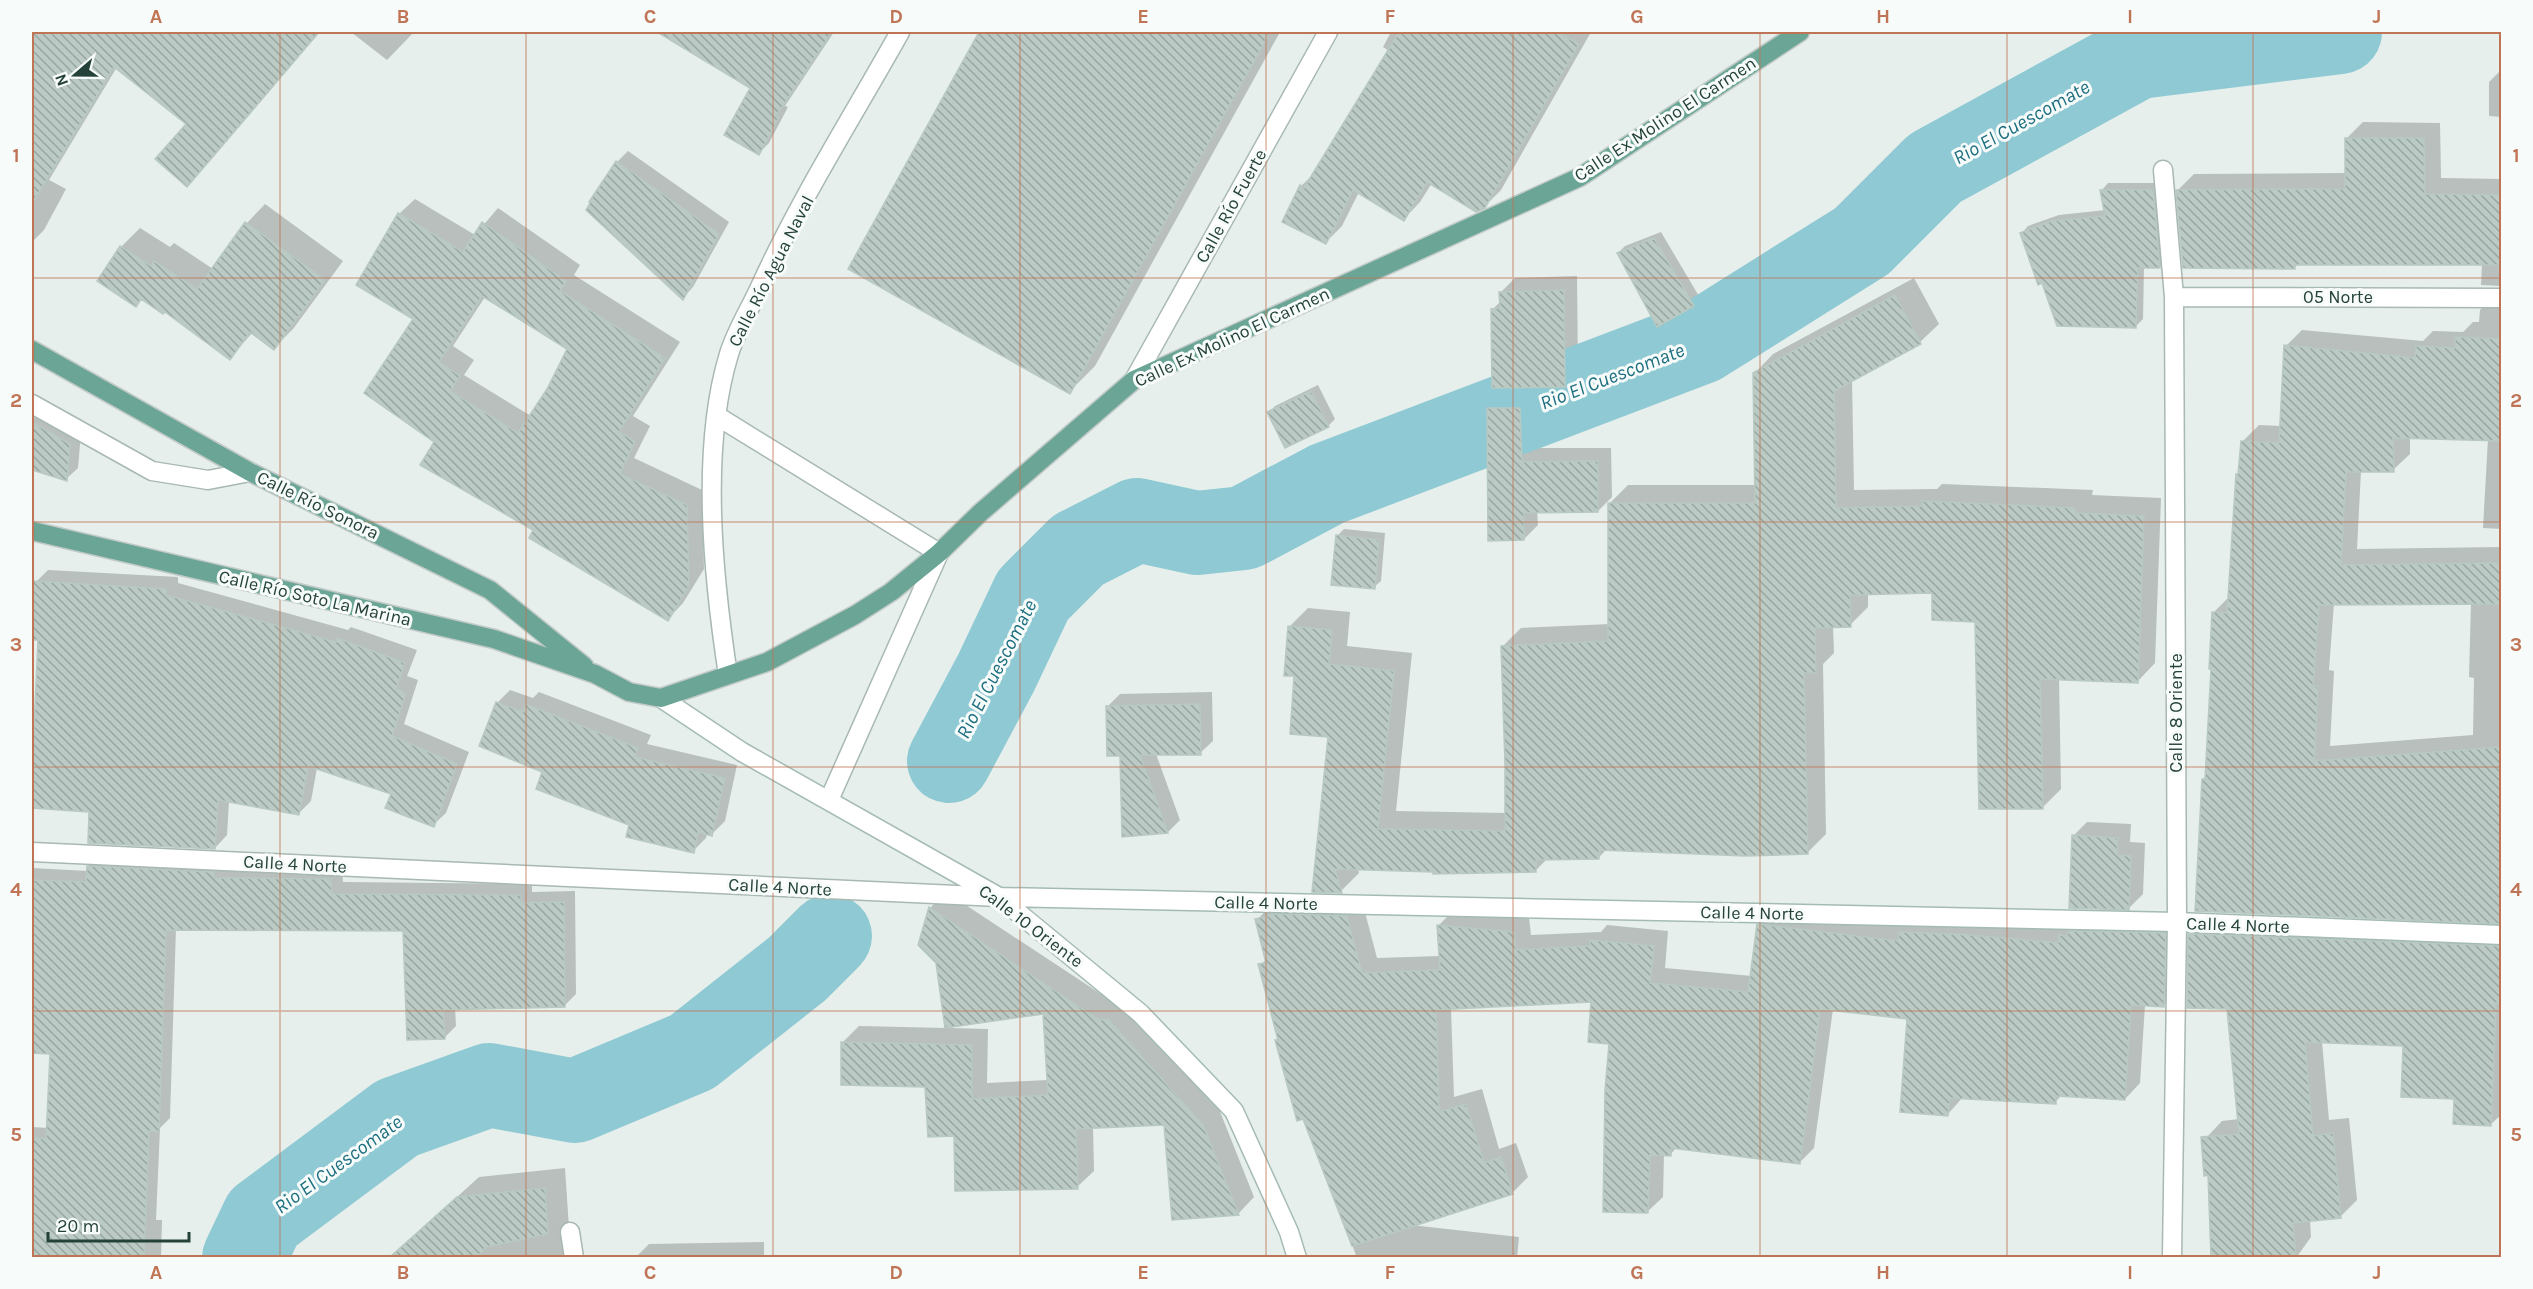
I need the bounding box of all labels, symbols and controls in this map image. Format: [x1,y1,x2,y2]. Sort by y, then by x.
text: A [150,5,163,28]
text: B [397,5,409,28]
text: C [644,5,656,28]
text: D [889,5,903,28]
text: E [1137,5,1149,28]
text: F [1385,5,1396,28]
text: G [1630,5,1644,28]
text: H [1876,5,1890,28]
text: I [2127,5,2133,28]
text: J [2373,5,2381,28]
north arrow [45,45,105,105]
street label: Calle Ex Molino El Carmen [1570,52,1760,186]
text: N [50,71,72,89]
water label: Rio El Cuescomate [1949,75,2094,169]
text: 1 [12,144,20,167]
text: 1 [2512,144,2520,167]
street label: Calle Río Fuerte [1191,145,1271,267]
street label: Calle Río Agua Naval [723,192,819,350]
street label: Calle Ex Molino El Carmen [1131,282,1333,392]
street label: 05 Norte [2303,286,2373,308]
water label: Rio El Cuescomate [1537,338,1688,415]
text: 2 [10,389,22,412]
text: 2 [2510,389,2522,412]
street label: Calle Río Sonora [253,466,383,544]
street label: Calle Río Soto La Marina [217,565,413,631]
water label: Rio El Cuescomate [952,596,1041,742]
text: 3 [10,633,22,656]
text: 3 [2510,633,2522,656]
street label: Calle 8 Oriente [2165,653,2187,773]
street label: Calle 4 Norte [243,850,347,878]
street label: Calle 4 Norte [728,873,832,901]
text: 4 [10,878,22,901]
text: 4 [2510,878,2522,901]
street label: Calle 10 Oriente [974,880,1088,972]
street label: Calle 4 Norte [1214,891,1318,915]
street label: Calle 4 Norte [1700,901,1804,925]
street label: Calle 4 Norte [2186,912,2290,938]
water label: Rio El Cuescomate [270,1110,407,1219]
text: 5 [10,1123,22,1146]
text: 5 [2510,1123,2522,1146]
scale bar [48,1205,189,1243]
text: 20 m [57,1215,99,1237]
text: A [150,1261,163,1284]
text: B [397,1261,409,1284]
text: C [644,1261,656,1284]
text: D [889,1261,903,1284]
text: E [1137,1261,1149,1284]
text: F [1385,1261,1396,1284]
text: G [1630,1261,1644,1284]
text: H [1876,1261,1890,1284]
text: I [2127,1261,2133,1284]
text: J [2373,1261,2381,1284]

